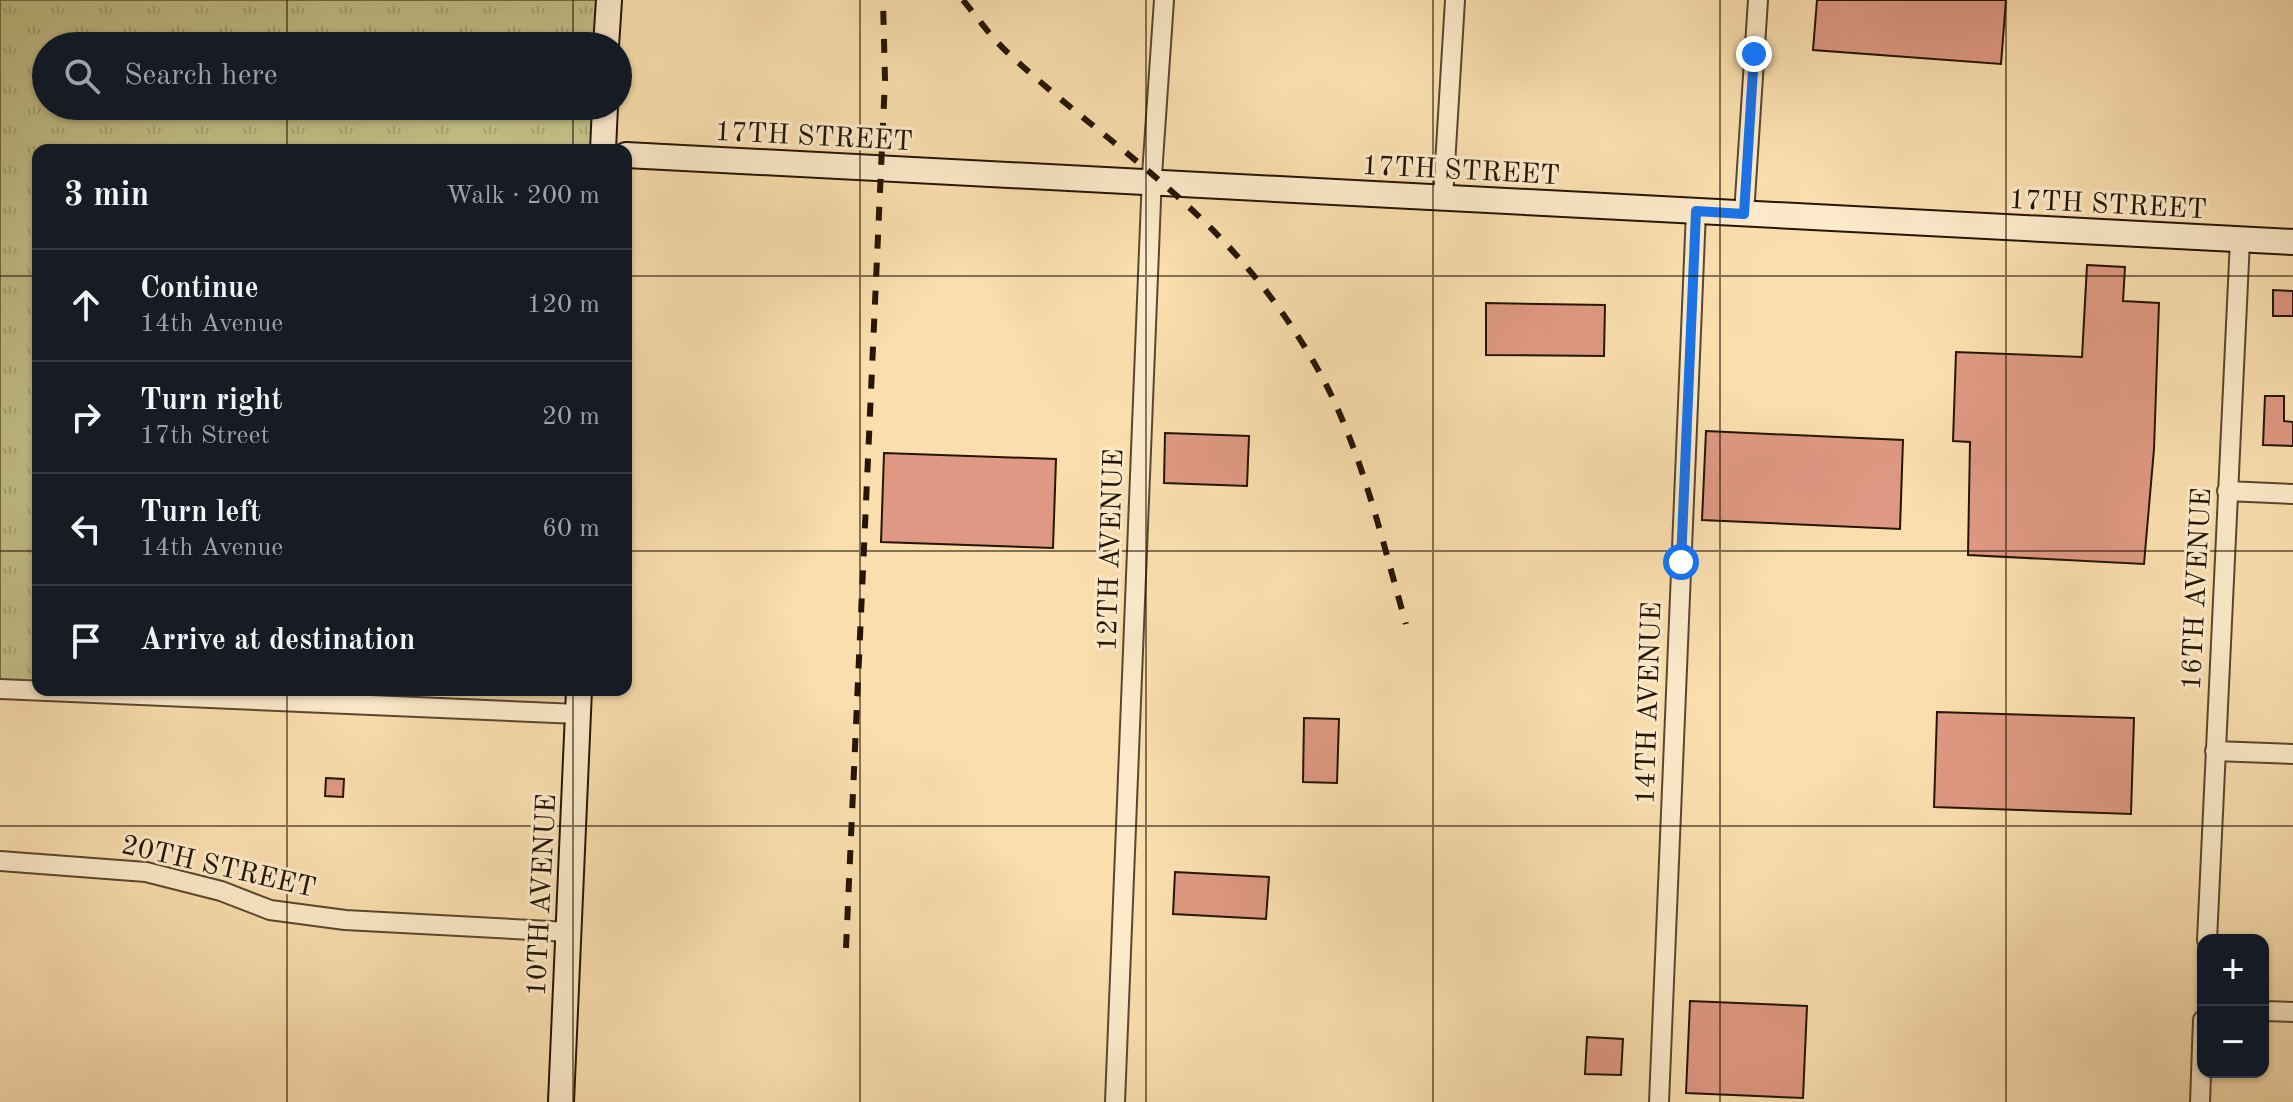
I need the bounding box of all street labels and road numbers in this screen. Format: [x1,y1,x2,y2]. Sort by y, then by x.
street label: 17TH STREET [714,119,914,157]
street label: 17TH STREET [1361,153,1561,191]
street label: 17TH STREET [2008,187,2208,225]
street label: 12TH AVENUE [1094,448,1130,652]
street label: 16TH AVENUE [2179,487,2217,691]
street label: 14TH AVENUE [1632,601,1668,805]
street label: 10TH AVENUE [524,793,562,997]
street label: 20TH STREET [119,832,318,904]

